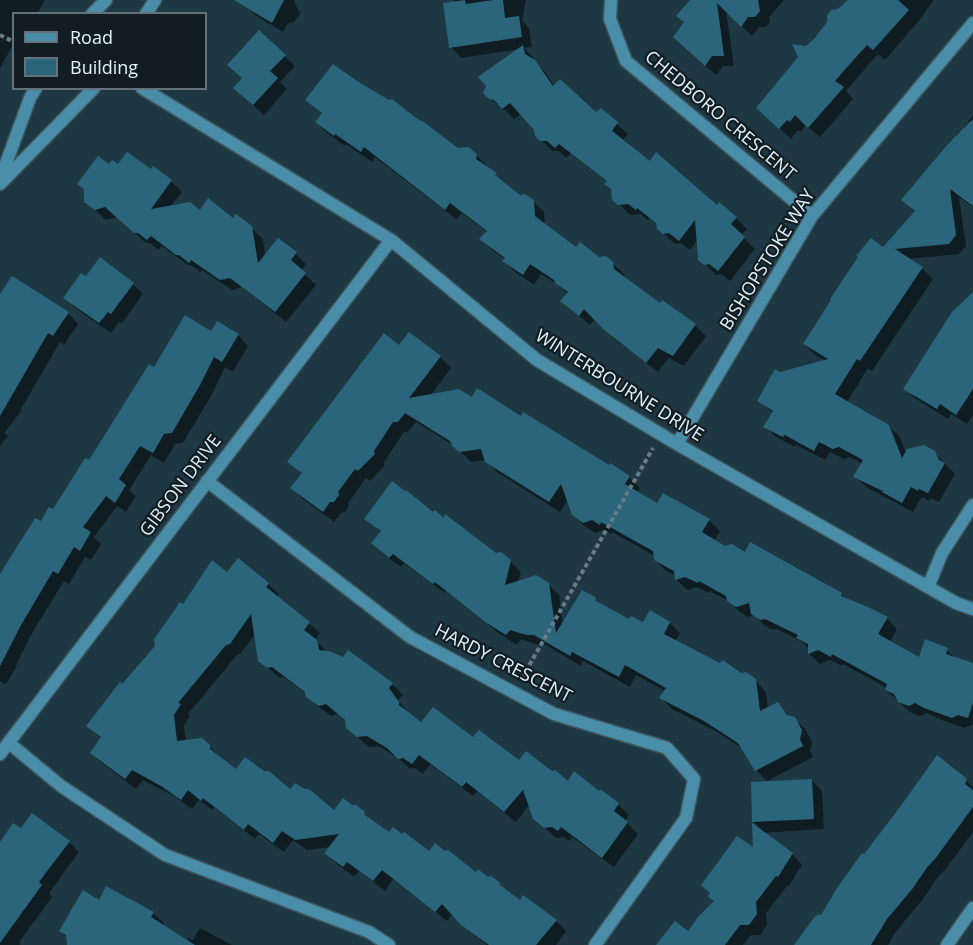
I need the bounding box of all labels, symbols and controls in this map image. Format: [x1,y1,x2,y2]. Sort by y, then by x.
legend [12,12,207,90]
text: Road [70,25,113,49]
street label: CHEDBORO CRESCENT [640,47,800,185]
text: Building [70,55,138,79]
street label: BISHOPSTOKE WAY [716,186,820,334]
street label: WINTERBOURNE DRIVE [531,325,707,447]
street label: GIBSON DRIVE [136,431,226,541]
street label: HARDY CRESCENT [431,620,575,708]

